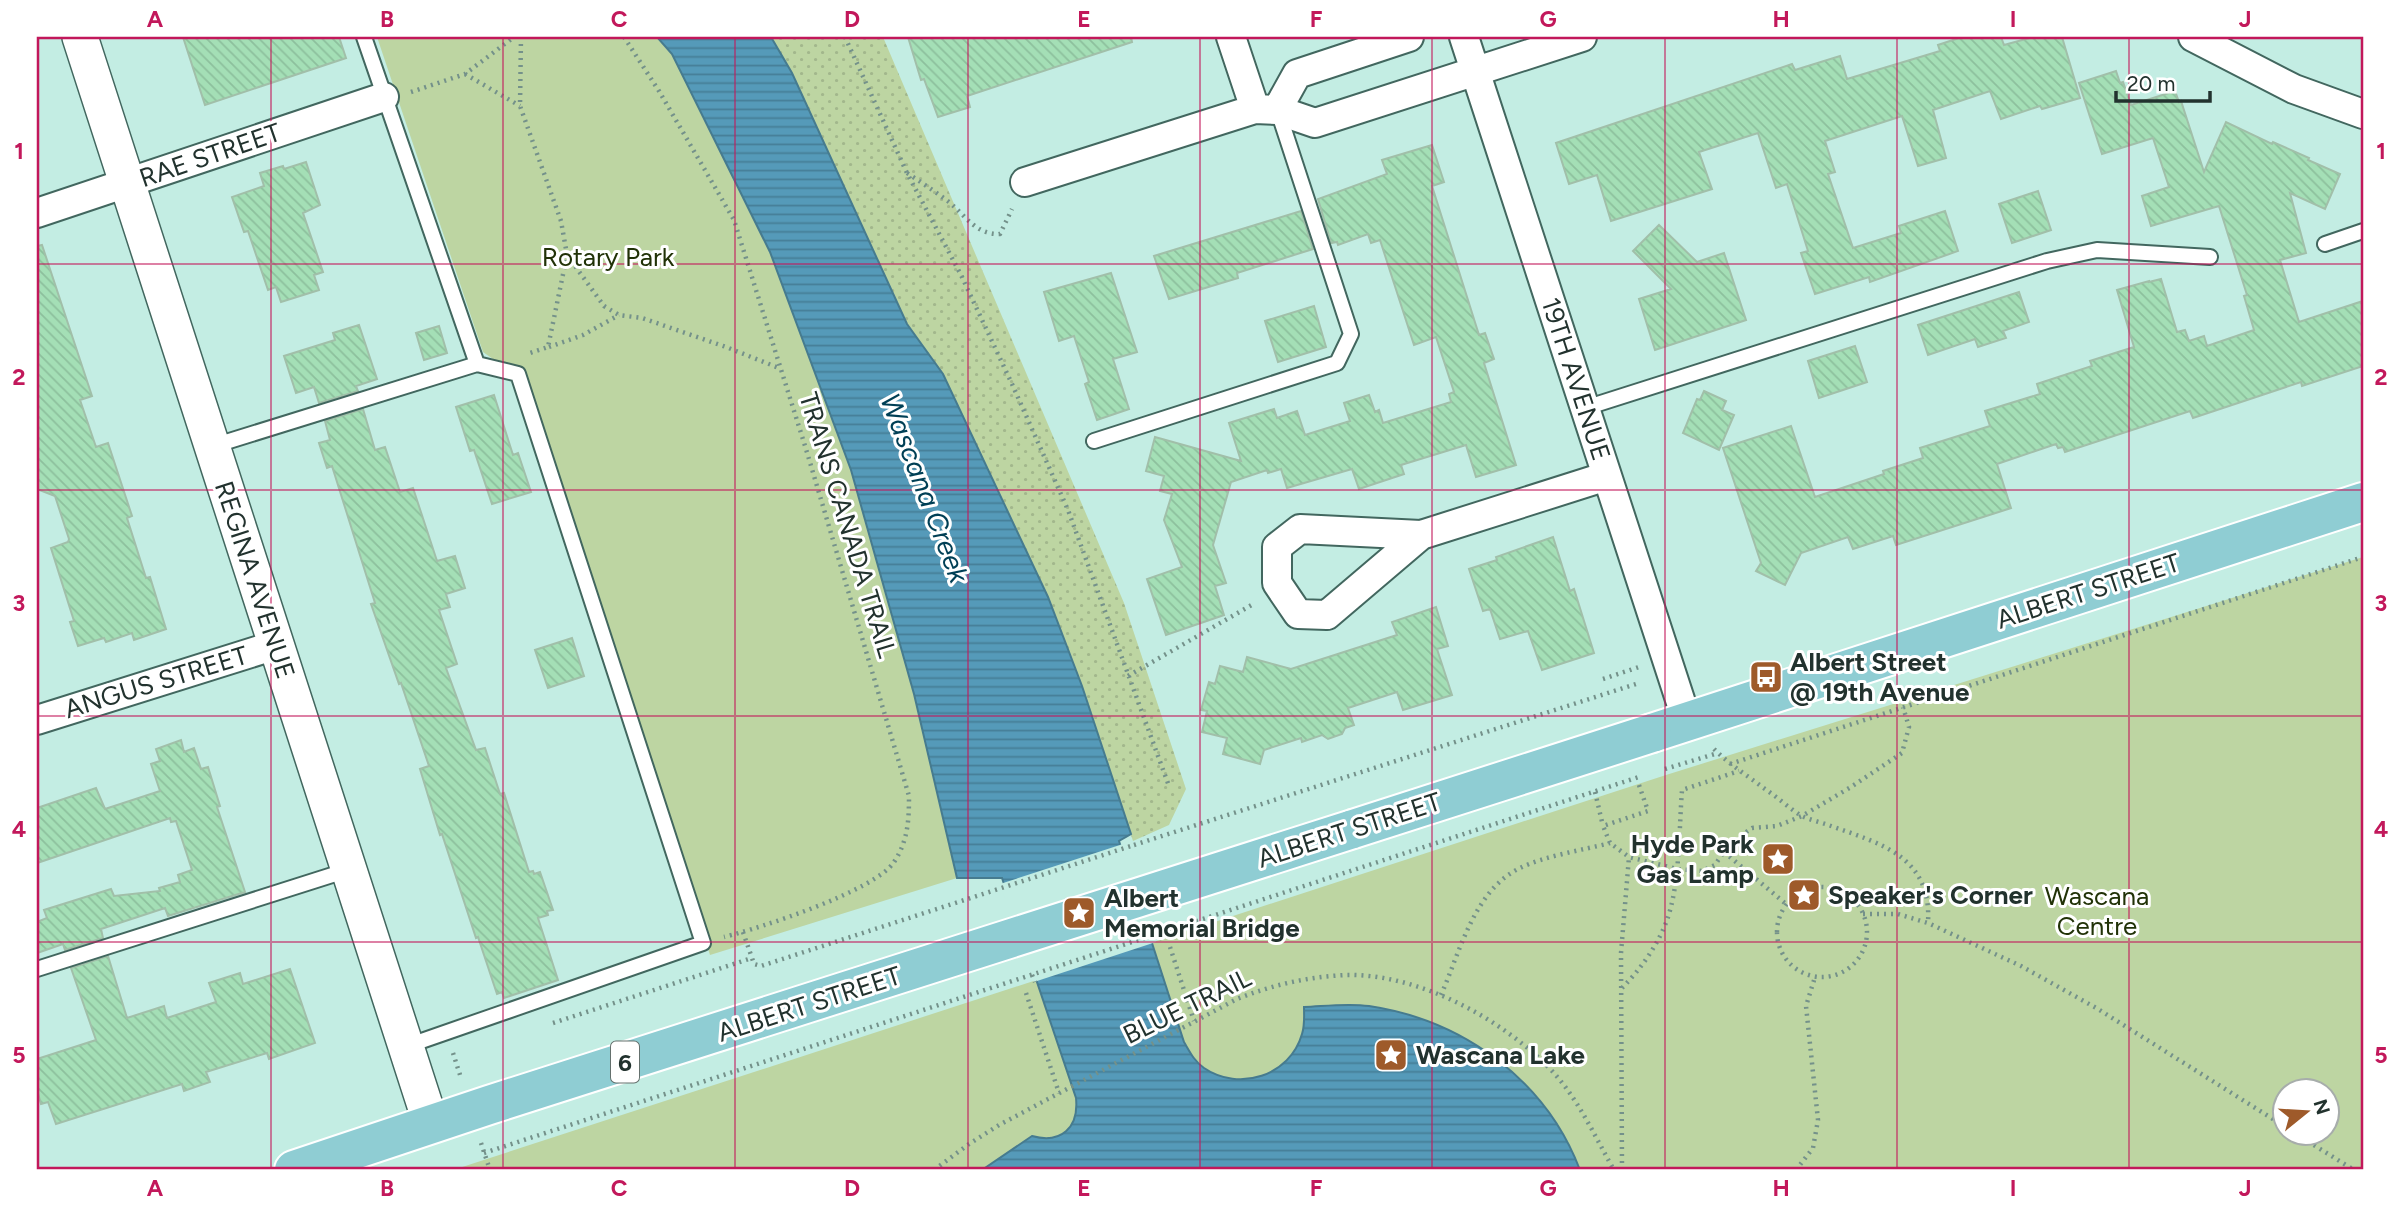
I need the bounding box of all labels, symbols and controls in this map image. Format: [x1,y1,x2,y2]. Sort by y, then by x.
text: A [147,5,164,33]
text: B [380,5,394,33]
text: C [611,5,628,33]
text: D [844,5,860,33]
text: E [1077,5,1091,33]
text: F [1310,5,1323,33]
text: G [1539,5,1557,33]
text: H [1772,5,1790,33]
text: I [2010,5,2016,33]
text: J [2239,5,2251,33]
scale bar [2116,60,2211,104]
text: 20 m [2127,71,2175,96]
street label: RAE STREET [135,116,286,194]
text: 1 [14,137,24,165]
text: 1 [2376,137,2386,165]
park label: Rotary Park [542,241,675,273]
street label: 19TH AVENUE [1535,293,1617,465]
text: 2 [12,363,26,391]
text: 2 [2374,363,2388,391]
street label: TRANS CANADA TRAIL [792,389,904,662]
water label: Wascana Creek [873,389,977,589]
street label: REGINA AVENUE [208,477,302,683]
street label: ALBERT STREET [1992,546,2184,636]
text: 3 [13,589,25,617]
text: 3 [2375,589,2387,617]
street label: ANGUS STREET [60,639,252,725]
place label: Albert Street @ 19th Avenue [1790,646,1969,708]
bus stop icon: Albert Street @ 19th Avenue [1747,658,1785,696]
street label: ALBERT STREET [1253,785,1445,875]
text: 4 [12,815,26,843]
text: 4 [2374,815,2388,843]
place label: Hyde Park Gas Lamp [1631,828,1754,890]
place icon: Hyde Park Gas Lamp [1759,840,1797,878]
place icon: Speaker's Corner [1785,876,1823,914]
place label: Speaker's Corner [1828,879,2033,911]
park label: Wascana Centre [2045,880,2149,942]
place label: Albert Memorial Bridge [1104,882,1300,944]
place icon: Albert Memorial Bridge [1060,894,1098,932]
street label: ALBERT STREET [713,959,905,1049]
street label: BLUE TRAIL [1118,961,1257,1051]
place icon: Wascana Lake [1372,1036,1410,1074]
place label: Wascana Lake [1416,1039,1585,1071]
text: 5 [12,1041,26,1069]
text: 5 [2374,1041,2388,1069]
road number: 6 [611,1042,639,1082]
north arrow [2270,1078,2340,1148]
text: N [2308,1096,2335,1117]
text: A [147,1174,164,1202]
text: B [380,1174,394,1202]
text: C [611,1174,628,1202]
text: D [844,1174,860,1202]
text: E [1077,1174,1091,1202]
text: F [1310,1174,1323,1202]
text: G [1539,1174,1557,1202]
text: H [1772,1174,1790,1202]
text: I [2010,1174,2016,1202]
text: J [2239,1174,2251,1202]

